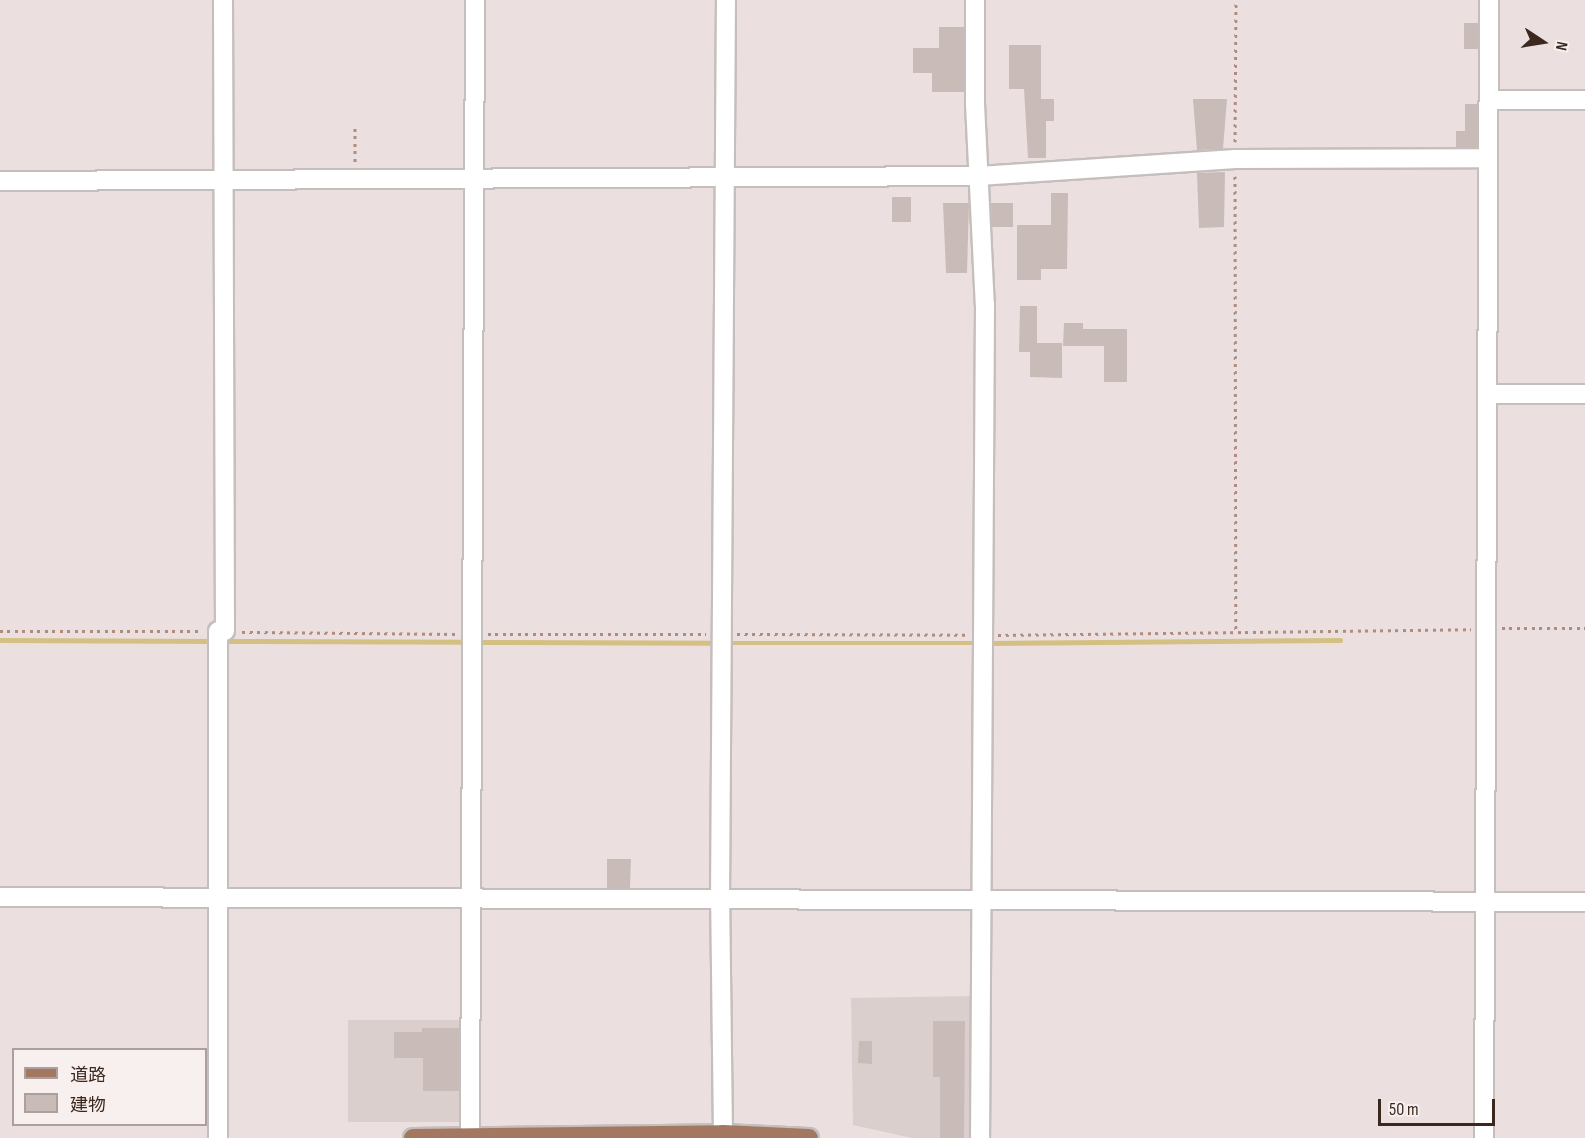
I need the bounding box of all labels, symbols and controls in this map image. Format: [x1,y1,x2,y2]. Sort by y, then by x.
north arrow [1513,12,1573,72]
text: N [1551,40,1571,52]
legend [12,1048,207,1126]
text: 道路 [70,1065,106,1086]
scale bar [1381,1087,1498,1125]
text: 建物 [70,1095,106,1116]
text: 50 m [1389,1099,1419,1120]

